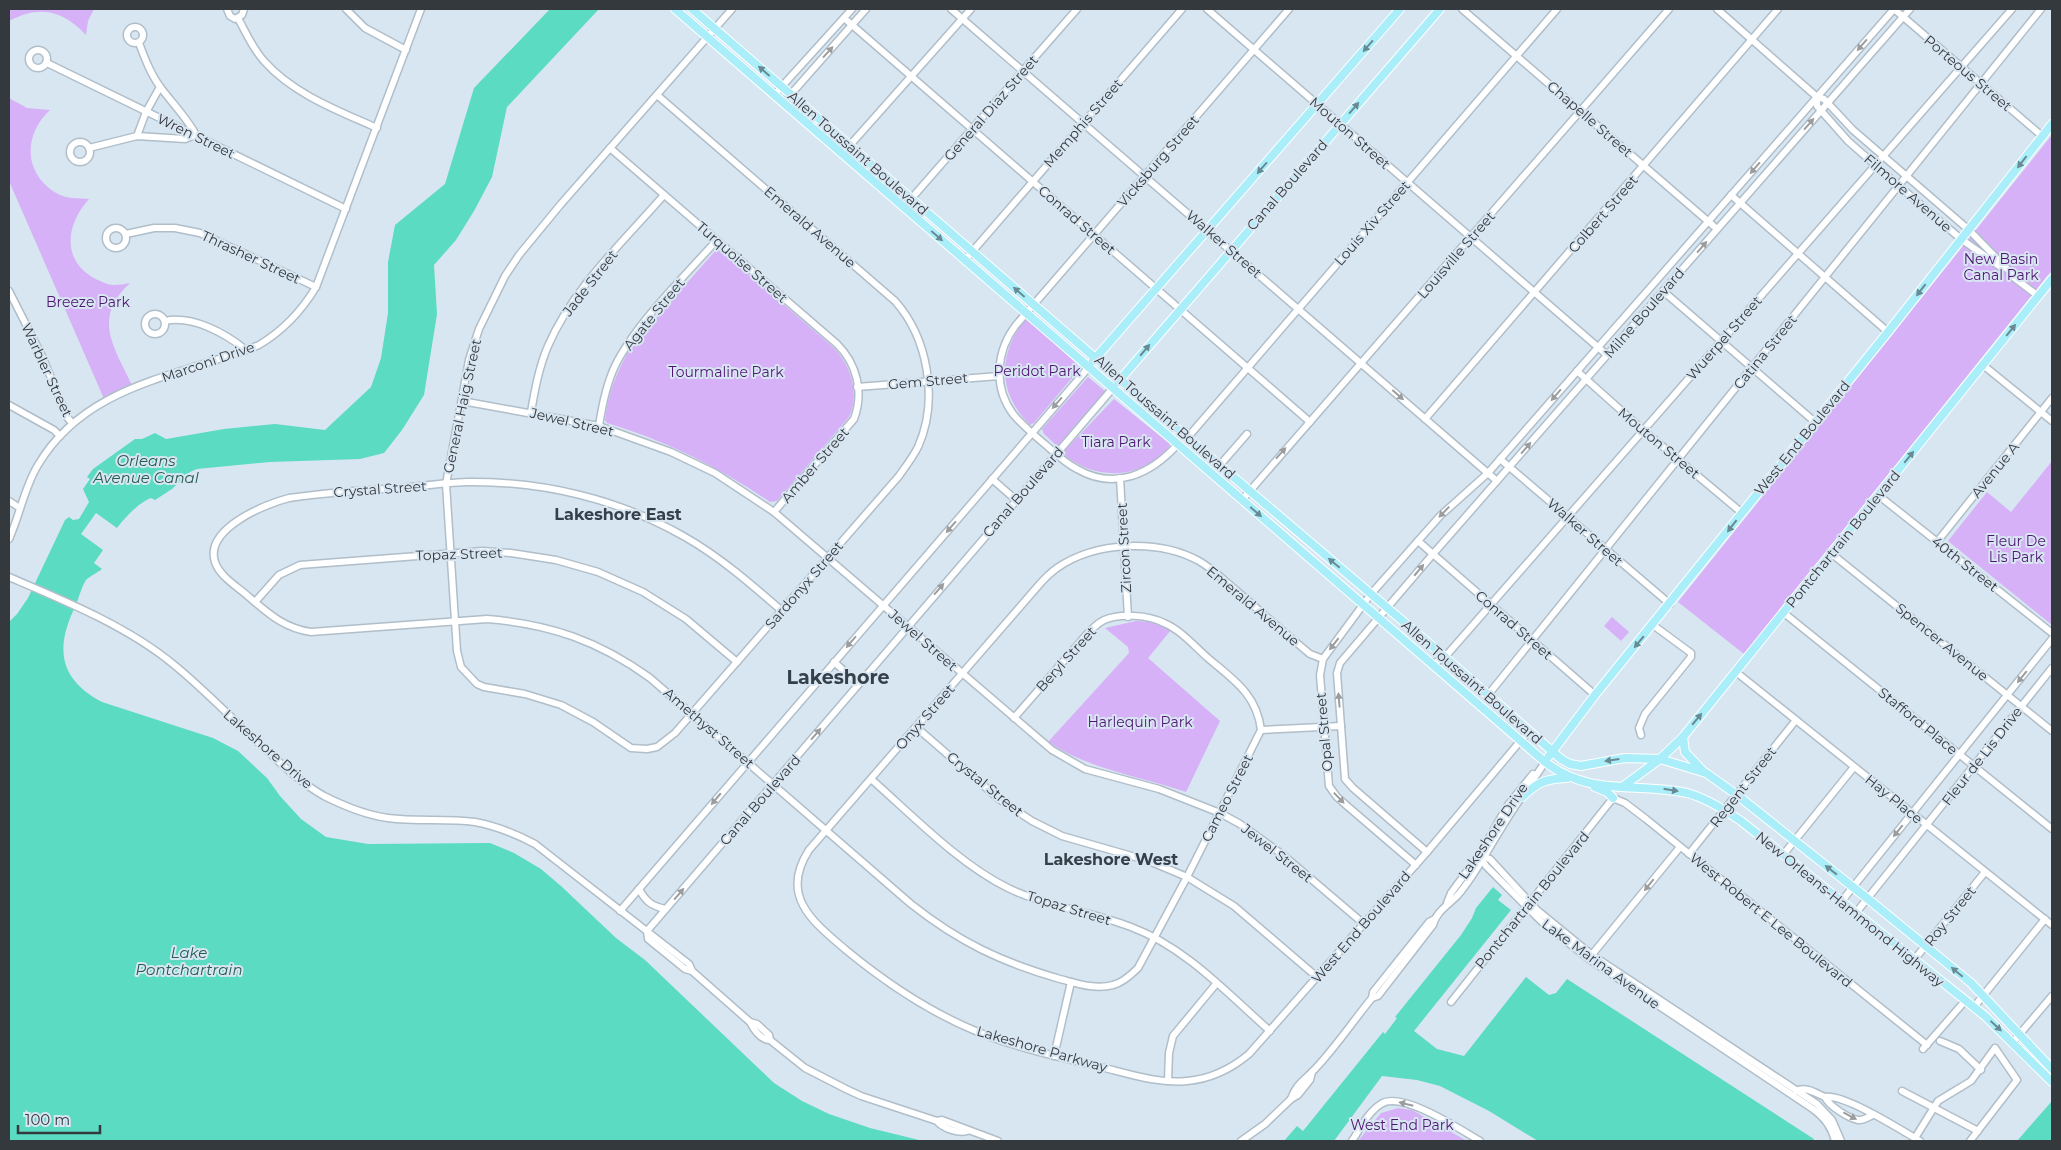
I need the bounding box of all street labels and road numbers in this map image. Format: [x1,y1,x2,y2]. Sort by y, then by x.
street label: Porteous Street [1920,31,2016,115]
street label: General Diaz Street [940,51,1042,165]
street label: Memphis Street [1039,75,1127,171]
street label: Chapelle Street [1543,77,1637,161]
street label: Allen Toussaint Boulevard [784,87,932,219]
street label: Mouton Street [1306,93,1394,173]
street label: Wren Street [154,109,238,163]
street label: Vicksburg Street [1113,111,1203,211]
street label: Canal Boulevard [1243,136,1331,234]
street label: Filmore Avenue [1860,150,1956,236]
street label: Colbert Street [1564,171,1642,257]
street label: Louis Xiv Street [1330,176,1414,269]
street label: Emerald Avenue [760,182,860,272]
street label: Conrad Street [1035,182,1120,259]
street label: Walker Street [1182,206,1266,282]
street label: Louisville Street [1413,207,1499,302]
street label: Turquoise Street [693,217,792,307]
street label: Thrasher Street [199,226,304,288]
street label: Jade Street [558,246,622,321]
street label: Milne Boulevard [1600,264,1688,362]
street label: Agate Street [619,274,689,354]
street label: Wuerpel Street [1682,292,1766,384]
street label: Catina Street [1729,311,1801,393]
street label: Warbler Street [17,320,77,420]
street label: General Haig Street [439,337,485,475]
street label: Marconi Drive [159,338,257,386]
street label: Allen Toussaint Boulevard [1091,351,1239,483]
street label: Gem Street [887,369,969,393]
street label: West End Boulevard [1750,377,1854,499]
street label: Jewel Street [527,403,616,440]
street label: Mouton Street [1614,404,1704,483]
street label: Amber Street [777,423,853,507]
street label: Avenue A [1967,438,2024,502]
street label: Canal Boulevard [979,443,1067,541]
street label: Pontchartrain Boulevard [1782,466,1904,612]
street label: Crystal Street [333,477,427,501]
street label: Walker Street [1543,494,1627,570]
street label: Zircon Street [1113,502,1135,594]
street label: 40th Street [1928,532,2002,596]
street label: Sardonyx Street [761,537,847,633]
street label: Topaz Street [415,543,503,565]
street label: Emerald Avenue [1203,562,1303,650]
street label: Conrad Street [1472,587,1557,664]
street label: Spencer Avenue [1892,599,1992,685]
street label: Jewel Street [884,604,961,675]
street label: Allen Toussaint Boulevard [1398,616,1546,748]
street label: Beryl Street [1032,622,1100,695]
street label: Onyx Street [891,680,959,754]
street label: Stafford Place [1875,683,1961,759]
street label: Amethyst Street [660,684,758,772]
street label: Opal Street [1312,691,1336,772]
street label: Fleur de Lis Drive [1938,703,2026,809]
street label: Lakeshore Drive [220,705,316,793]
street label: Regent Street [1706,743,1780,831]
street label: Crystal Street [943,748,1027,821]
street label: Canal Boulevard [716,751,804,849]
street label: Cameo Street [1197,751,1257,845]
street label: Hay Place [1862,770,1926,828]
street label: Lakeshore Drive [1454,779,1532,883]
street label: Jewel Street [1237,819,1317,887]
street label: Pontchartrain Boulevard [1471,827,1593,973]
street label: New Orleans-Hammond Highway [1752,827,1948,991]
street label: West Robert E Lee Boulevard [1686,849,1856,991]
street label: West End Boulevard [1307,867,1415,987]
street label: Roy Street [1920,882,1980,950]
street label: Topaz Street [1025,887,1113,929]
street label: Lake Marina Avenue [1538,915,1664,1013]
street label: Lakeshore Parkway [975,1022,1110,1076]

